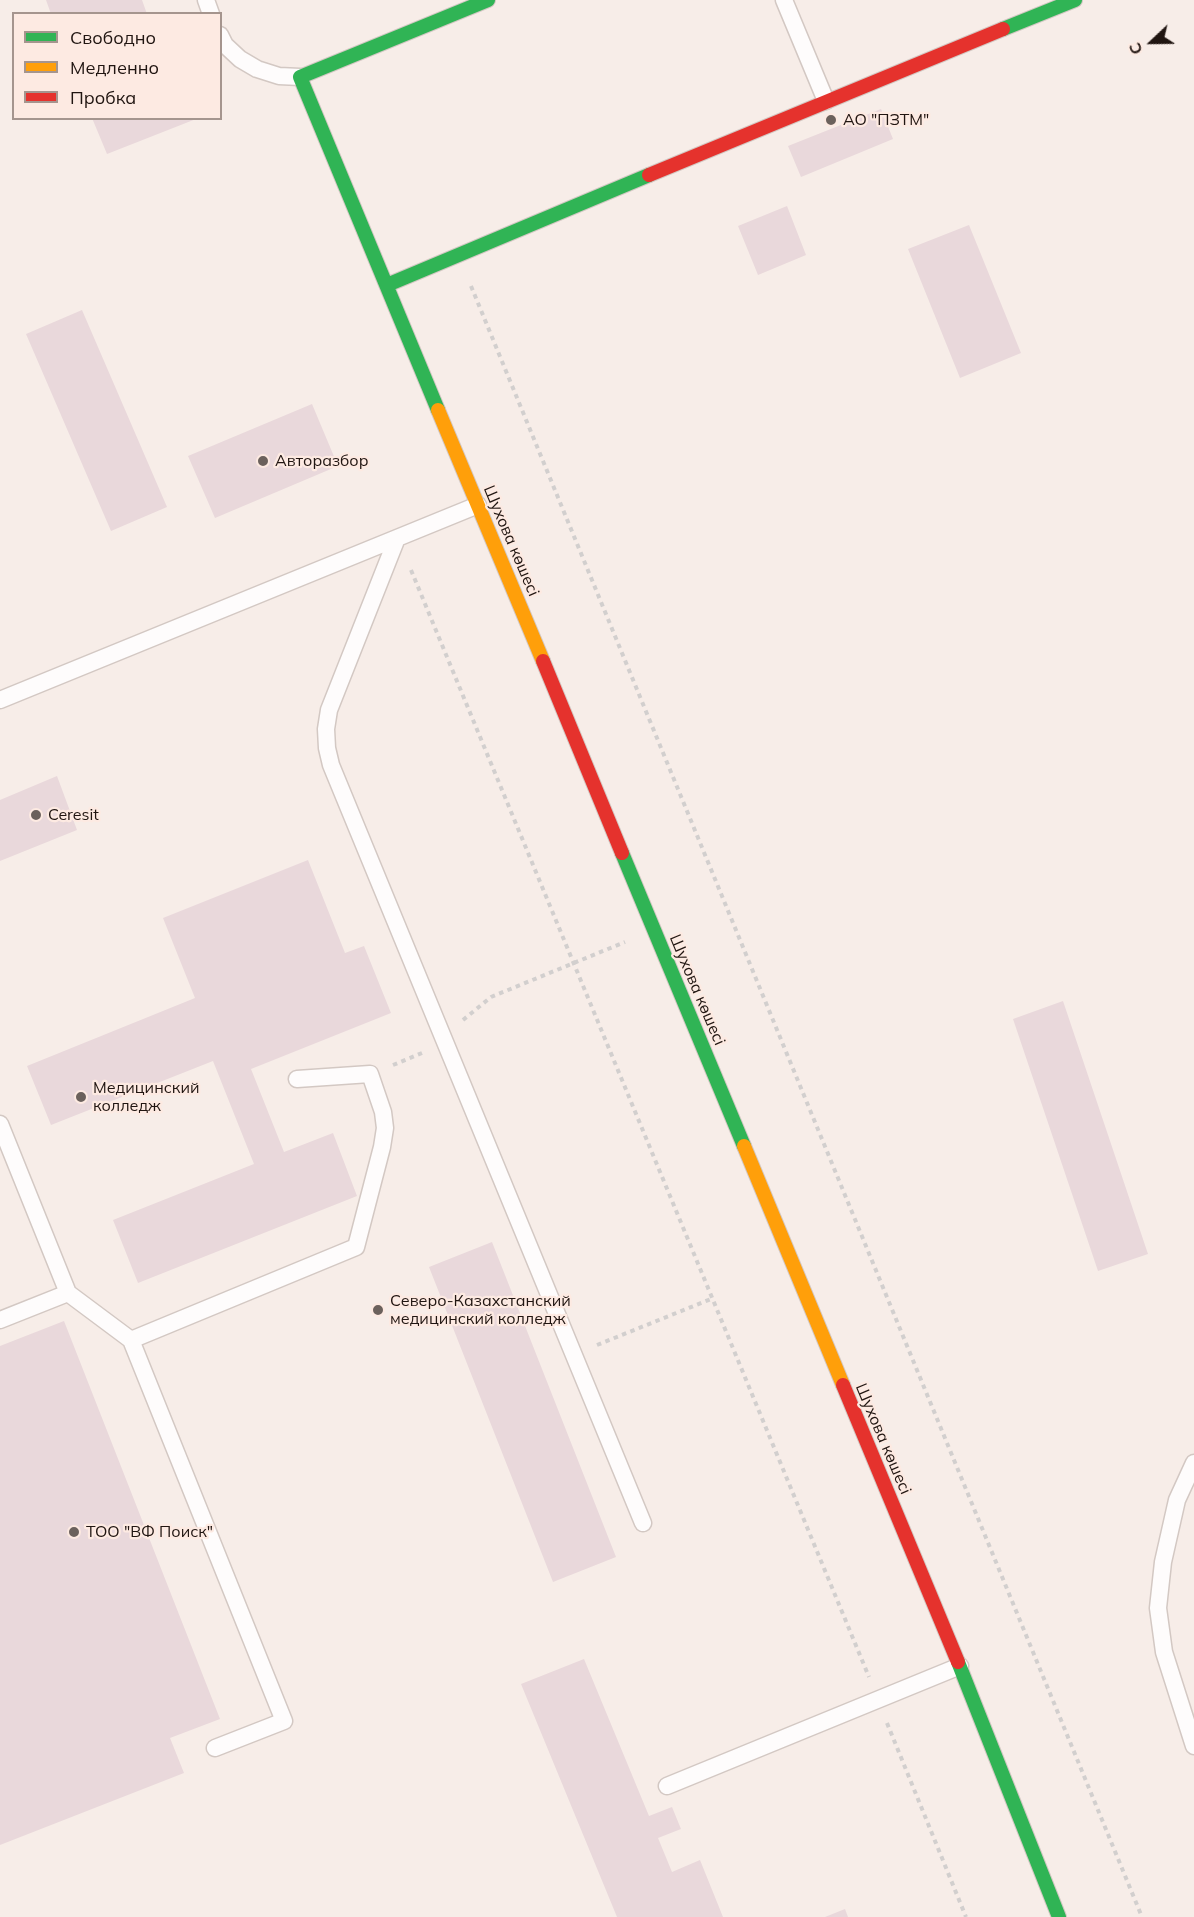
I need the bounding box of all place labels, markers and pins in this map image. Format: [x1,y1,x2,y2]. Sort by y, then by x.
place label: АО "ПЗТМ" [843,110,929,130]
marker: АО "ПЗТМ" [824,113,838,127]
place label: Авторазбор [275,451,368,471]
marker: Авторазбор [256,454,270,468]
place label: Ceresit [48,805,99,825]
marker: Ceresit [29,808,43,822]
place label: Медицинский колледж [93,1078,199,1116]
marker: Медицинский колледж [74,1090,88,1104]
place label: Северо-Казахстанский медицинский колледж [390,1291,571,1329]
marker: Северо-Казахстанский медицинский колледж [371,1303,385,1317]
place label: ТОО "ВФ Поиск" [86,1522,213,1542]
marker: ТОО "ВФ Поиск" [67,1525,81,1539]

